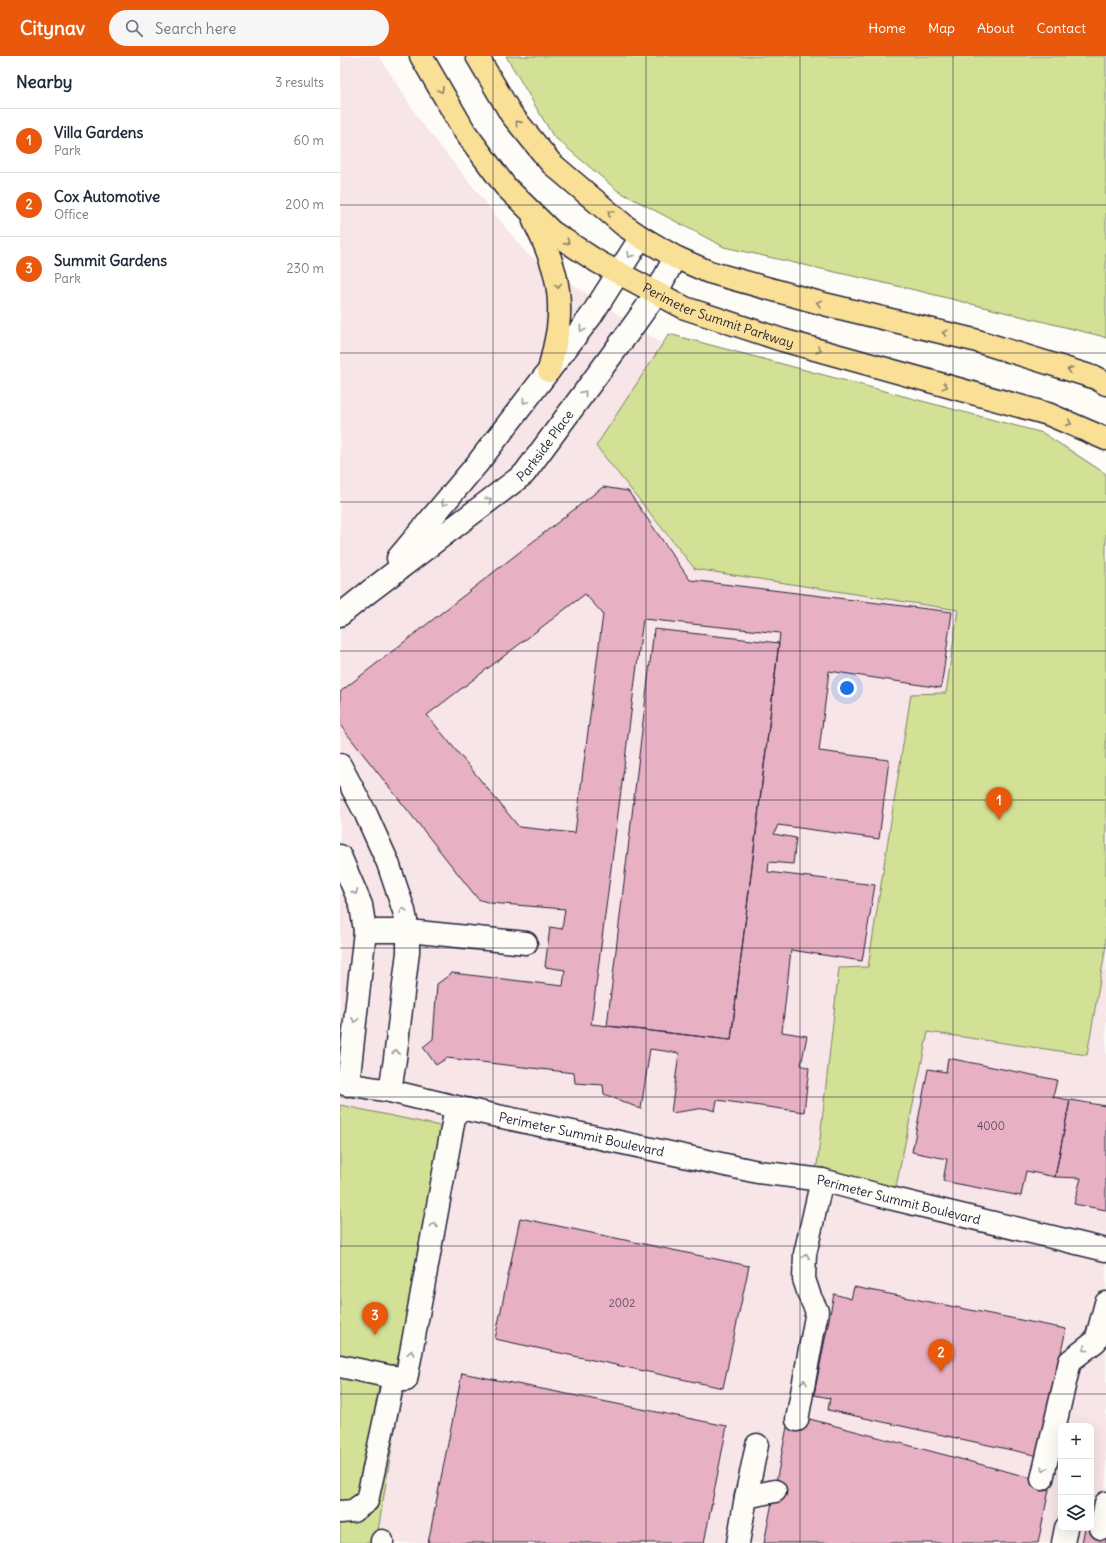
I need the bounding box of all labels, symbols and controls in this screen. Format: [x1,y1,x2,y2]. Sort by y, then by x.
search box [109,10,389,46]
text: Citynav [20,16,85,40]
icon: search [123,17,145,39]
text: Search here [155,19,236,38]
text: Home [868,19,906,37]
text: Map [928,19,955,37]
text: About [977,19,1015,37]
text: Contact [1037,19,1086,37]
text: Nearby [16,71,72,93]
text: 3 results [275,74,324,91]
one-way arrow [436,86,443,93]
one-way arrow [515,120,522,127]
text: Villa Gardens [54,123,143,142]
text: 1 [26,132,32,149]
text: 60 m [293,132,324,149]
text: Park [54,142,81,159]
text: Cox Automotive [54,187,160,206]
text: 2 [25,196,33,213]
text: 200 m [285,196,324,213]
text: Office [54,206,89,223]
one-way arrow [608,211,615,218]
one-way arrow [563,237,570,245]
text: Summit Gardens [54,251,167,270]
one-way arrow [627,251,635,258]
text: 3 [25,260,33,277]
text: 230 m [286,260,324,277]
text: Park [54,270,81,287]
street label: Perimeter Summit Parkway [640,279,796,352]
one-way arrow [553,283,562,289]
one-way arrow [815,299,822,308]
one-way arrow [579,324,586,331]
one-way arrow [942,330,948,338]
one-way arrow [816,346,823,354]
one-way arrow [1066,366,1073,375]
one-way arrow [941,381,948,389]
one-way arrow [579,391,586,398]
one-way arrow [523,397,530,404]
street label: Parkside Place [513,407,577,486]
one-way arrow [1065,418,1072,426]
one-way arrow [485,497,492,505]
one-way arrow [442,498,449,506]
your location [837,678,857,698]
pin: 1 [986,787,1012,820]
one-way arrow [350,887,358,895]
one-way arrow [399,906,408,913]
one-way arrow [351,1017,360,1023]
one-way arrow [391,1049,400,1055]
street label: Perimeter Summit Boulevard [497,1108,666,1161]
house number: 4000 [977,1119,1005,1133]
street label: Perimeter Summit Boulevard [816,1171,983,1229]
one-way arrow [429,1222,438,1228]
one-way arrow [801,1253,810,1259]
house number: 2002 [609,1296,635,1310]
pin: 3 [362,1302,388,1335]
pin: 2 [928,1339,954,1372]
one-way arrow [1082,1344,1089,1351]
one-way arrow [406,1350,415,1356]
one-way arrow [799,1379,808,1385]
map controls [1058,1423,1094,1531]
button: + [1058,1423,1094,1459]
button: − [1058,1459,1094,1495]
one-way arrow [1041,1466,1049,1472]
button: layers [1058,1495,1094,1531]

